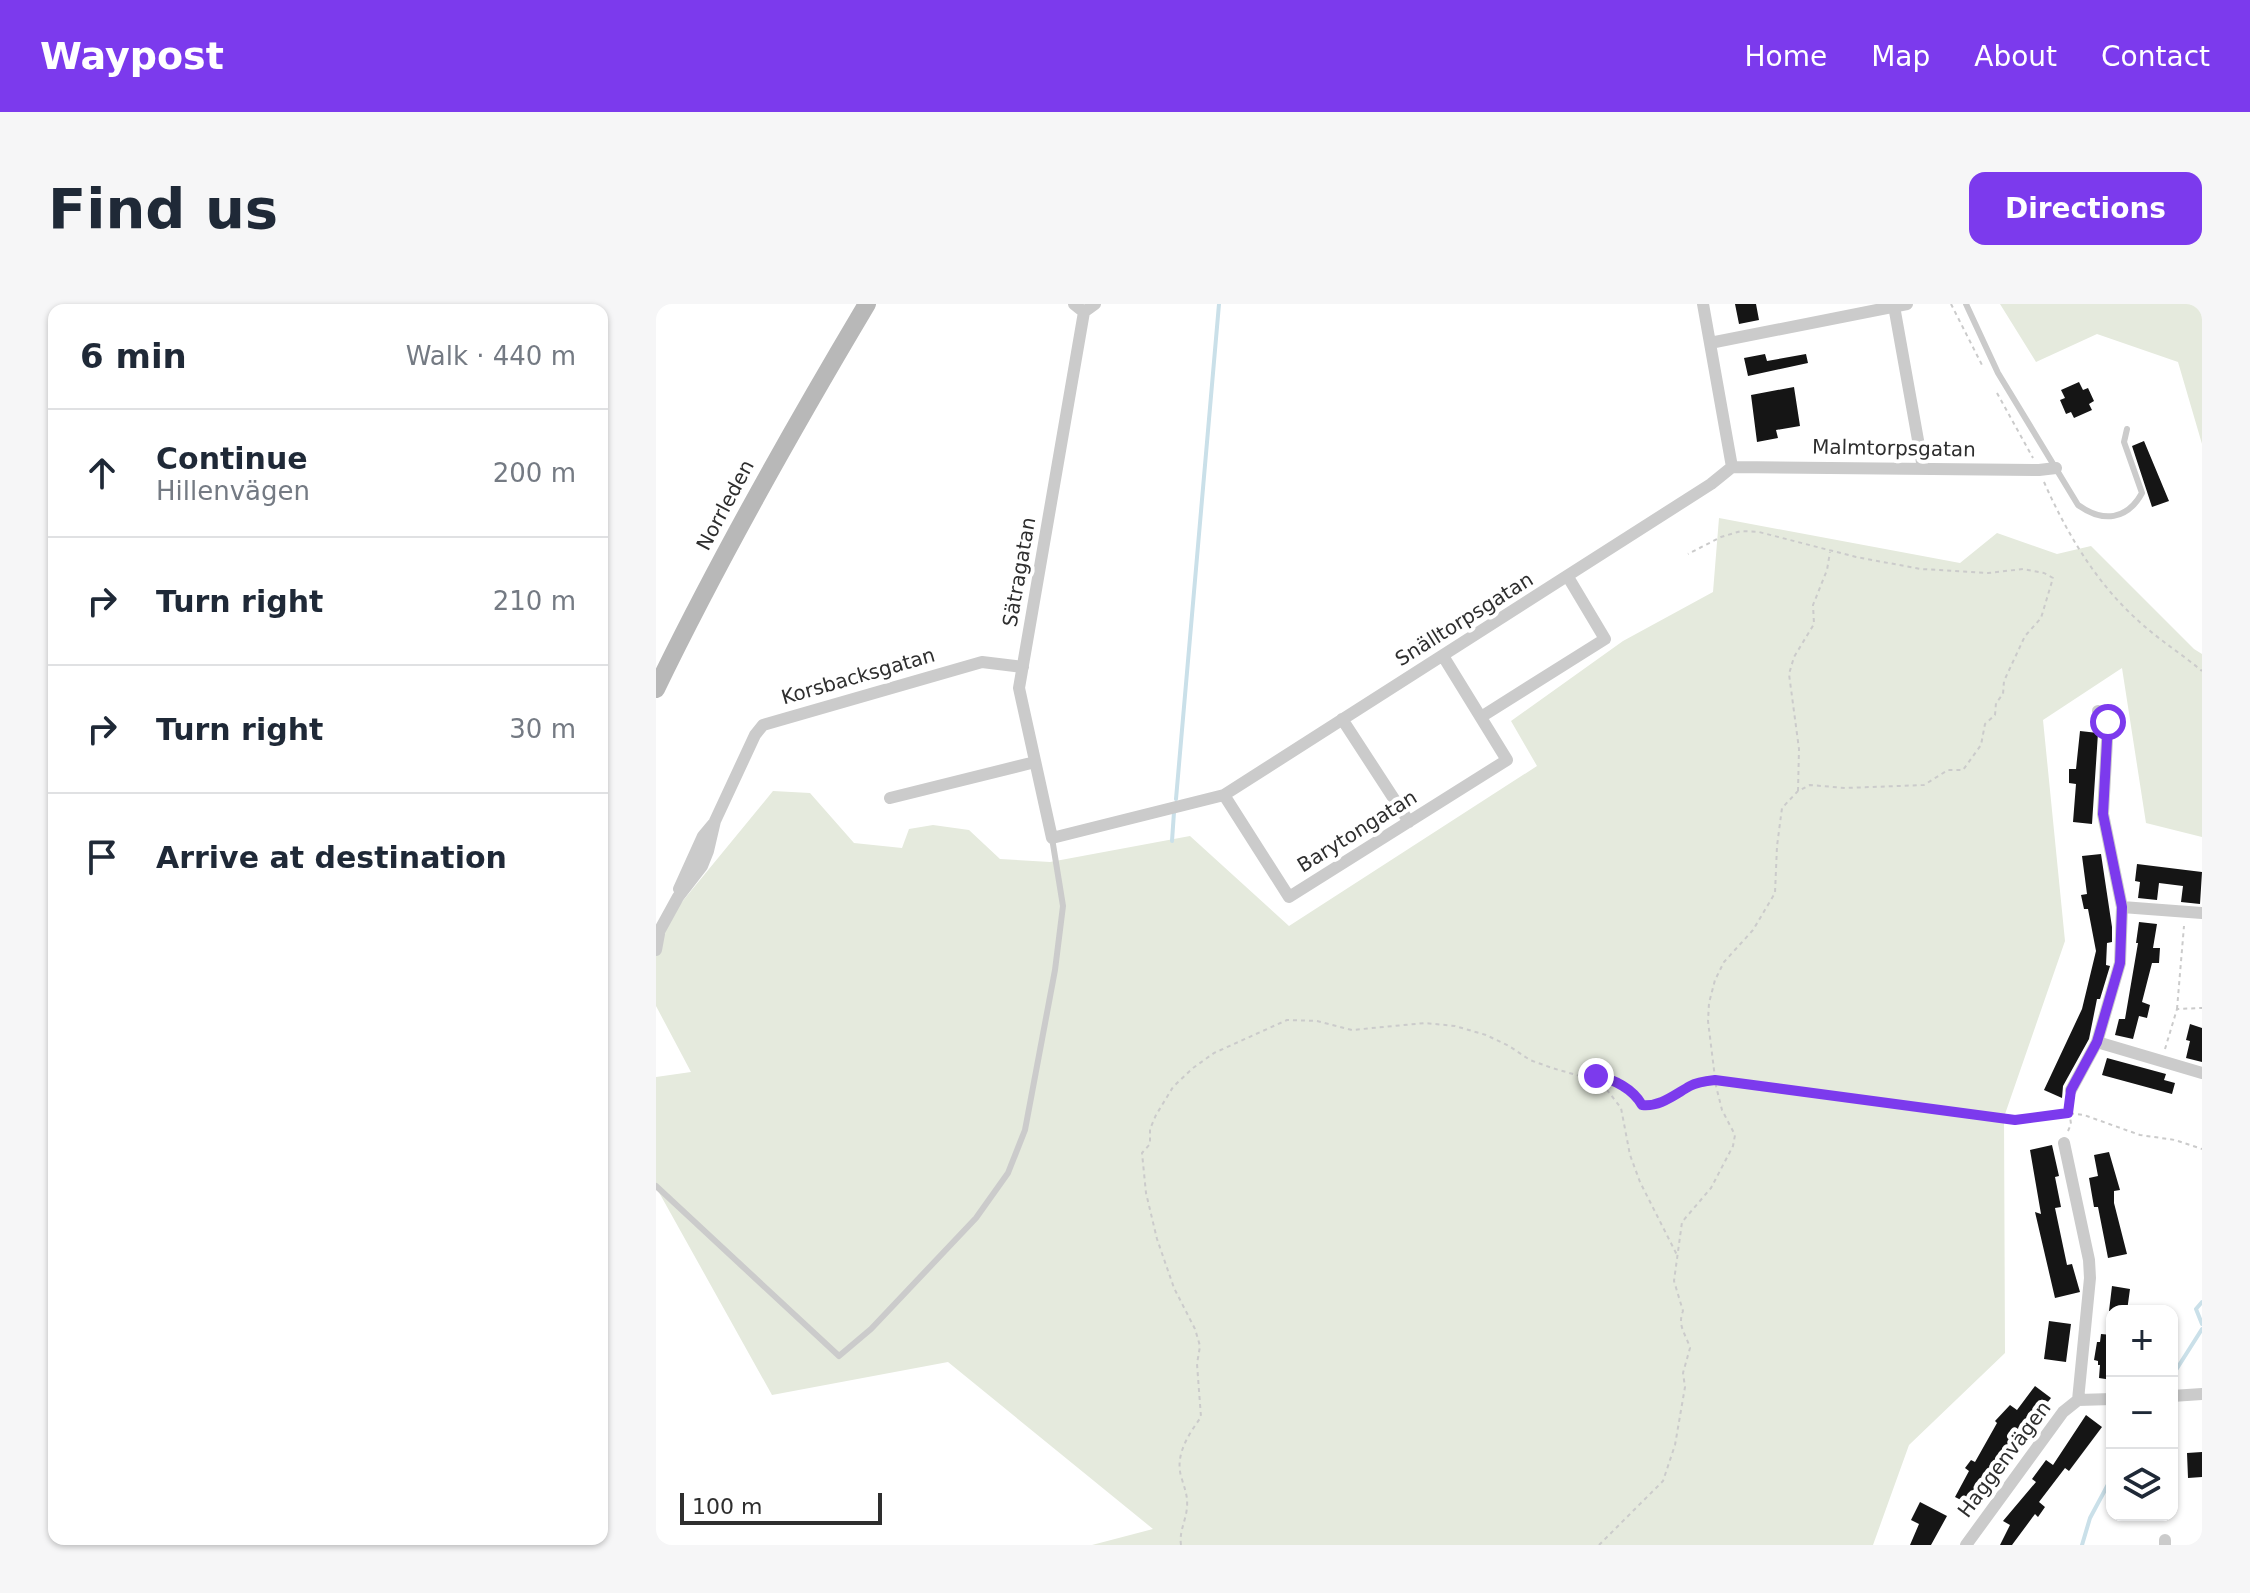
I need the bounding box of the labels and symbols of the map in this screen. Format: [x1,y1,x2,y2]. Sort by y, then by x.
street label: Malmtorpsgatan [1812,435,1976,461]
street label: Norrleden [691,456,759,554]
street label: Sätragatan [998,515,1040,629]
street label: Snälltorpsgatan [1391,567,1537,671]
street label: Korsbacksgatan [778,643,938,709]
route start [2090,704,2126,740]
street label: Barytongatan [1293,785,1421,877]
route end [1578,1058,1614,1094]
street label: Haggenvägen [1952,1396,2056,1522]
scale bar [680,1489,882,1525]

